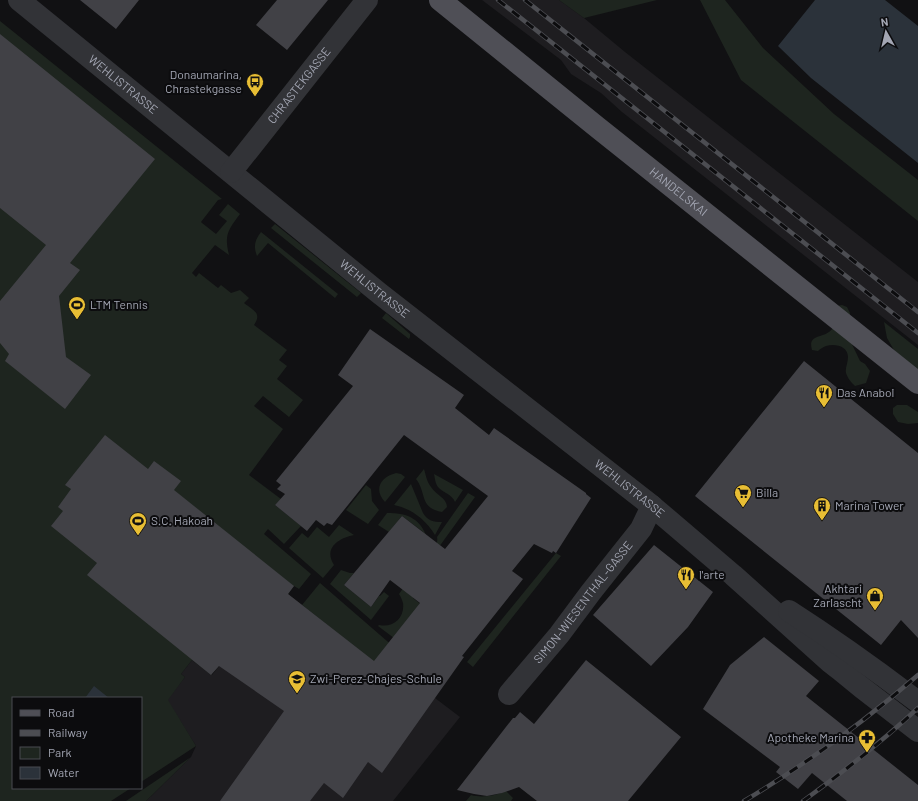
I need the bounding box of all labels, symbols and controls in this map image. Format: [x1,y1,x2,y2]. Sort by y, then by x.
north arrow [866,12,906,52]
text: N [880,15,889,29]
street label: CHRASTEKGASSE [264,44,333,126]
street label: WEHLISTRASSE [86,52,161,116]
place label: Donaumarina, Chrastekgasse [165,67,242,95]
bus stop icon: Donaumarina, Chrastekgasse [245,72,265,97]
street label: HANDELSKAI [647,164,711,218]
street label: WEHLISTRASSE [337,256,413,320]
sports icon: LTM Tennis [67,295,87,320]
place label: LTM Tennis [90,297,148,311]
restaurant icon: Das Anabol [814,383,834,408]
place label: Das Anabol [837,385,894,399]
street label: WEHLISTRASSE [592,456,668,520]
supermarket icon: Billa [733,483,753,508]
place label: Billa [756,485,778,499]
building icon: Marina Tower [812,496,832,521]
place label: Marina Tower [835,498,904,512]
sports icon: S.C. Hakoah [128,511,148,536]
place label: S.C. Hakoah [151,513,213,527]
street label: SIMON-WIESENTHAL-GASSE [530,538,635,666]
restaurant icon: l'arte [676,565,696,590]
place label: l'arte [699,567,725,581]
place label: Akhtari Zarlascht [813,581,862,609]
shop icon: Akhtari Zarlascht [865,586,885,611]
school or university icon: Zwi-Perez-Chajes-Schule [287,669,307,694]
place label: Zwi-Perez-Chajes-Schule [310,671,442,685]
legend [12,697,142,789]
text: Road [48,705,75,719]
text: Railway [48,725,88,739]
pharmacy icon: Apotheke Marina [857,728,877,753]
place label: Apotheke Marina [767,730,854,744]
text: Park [48,745,72,759]
text: Water [48,765,80,779]

